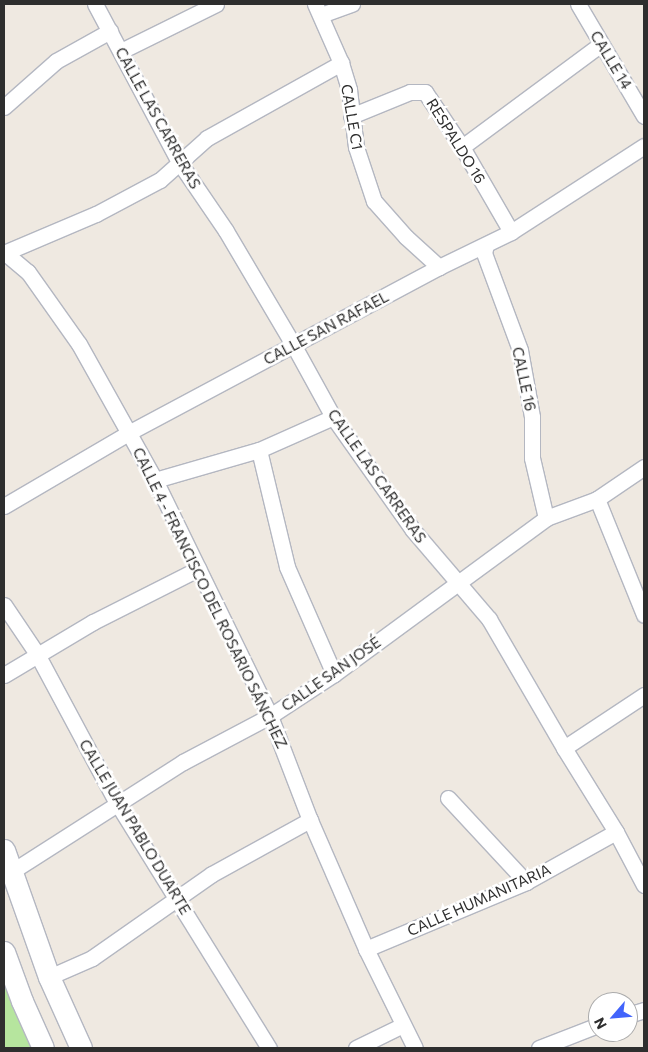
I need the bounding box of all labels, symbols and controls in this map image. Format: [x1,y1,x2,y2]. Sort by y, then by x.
street label: CALLE 14 [587,28,635,92]
street label: CALLE LAS CARRERAS [112,44,204,192]
street label: CALLE C1 [337,83,367,151]
street label: RESPALDO 16 [423,95,489,187]
street label: CALLE SAN RAFAEL [260,287,392,369]
street label: CALLE 16 [508,345,540,413]
street label: CALLE LAS CARRERAS [324,406,430,546]
street label: CALLE 4 - FRANCISCO DEL ROSARIO SÁNCHEZ [129,445,291,751]
street label: CALLE SAN JOSÉ [278,633,384,715]
street label: CALLE JUAN PABLO DUARTE [75,736,195,918]
street label: CALLE HUMANITARIA [405,860,553,940]
north arrow [588,992,638,1042]
text: N [590,1015,610,1032]

